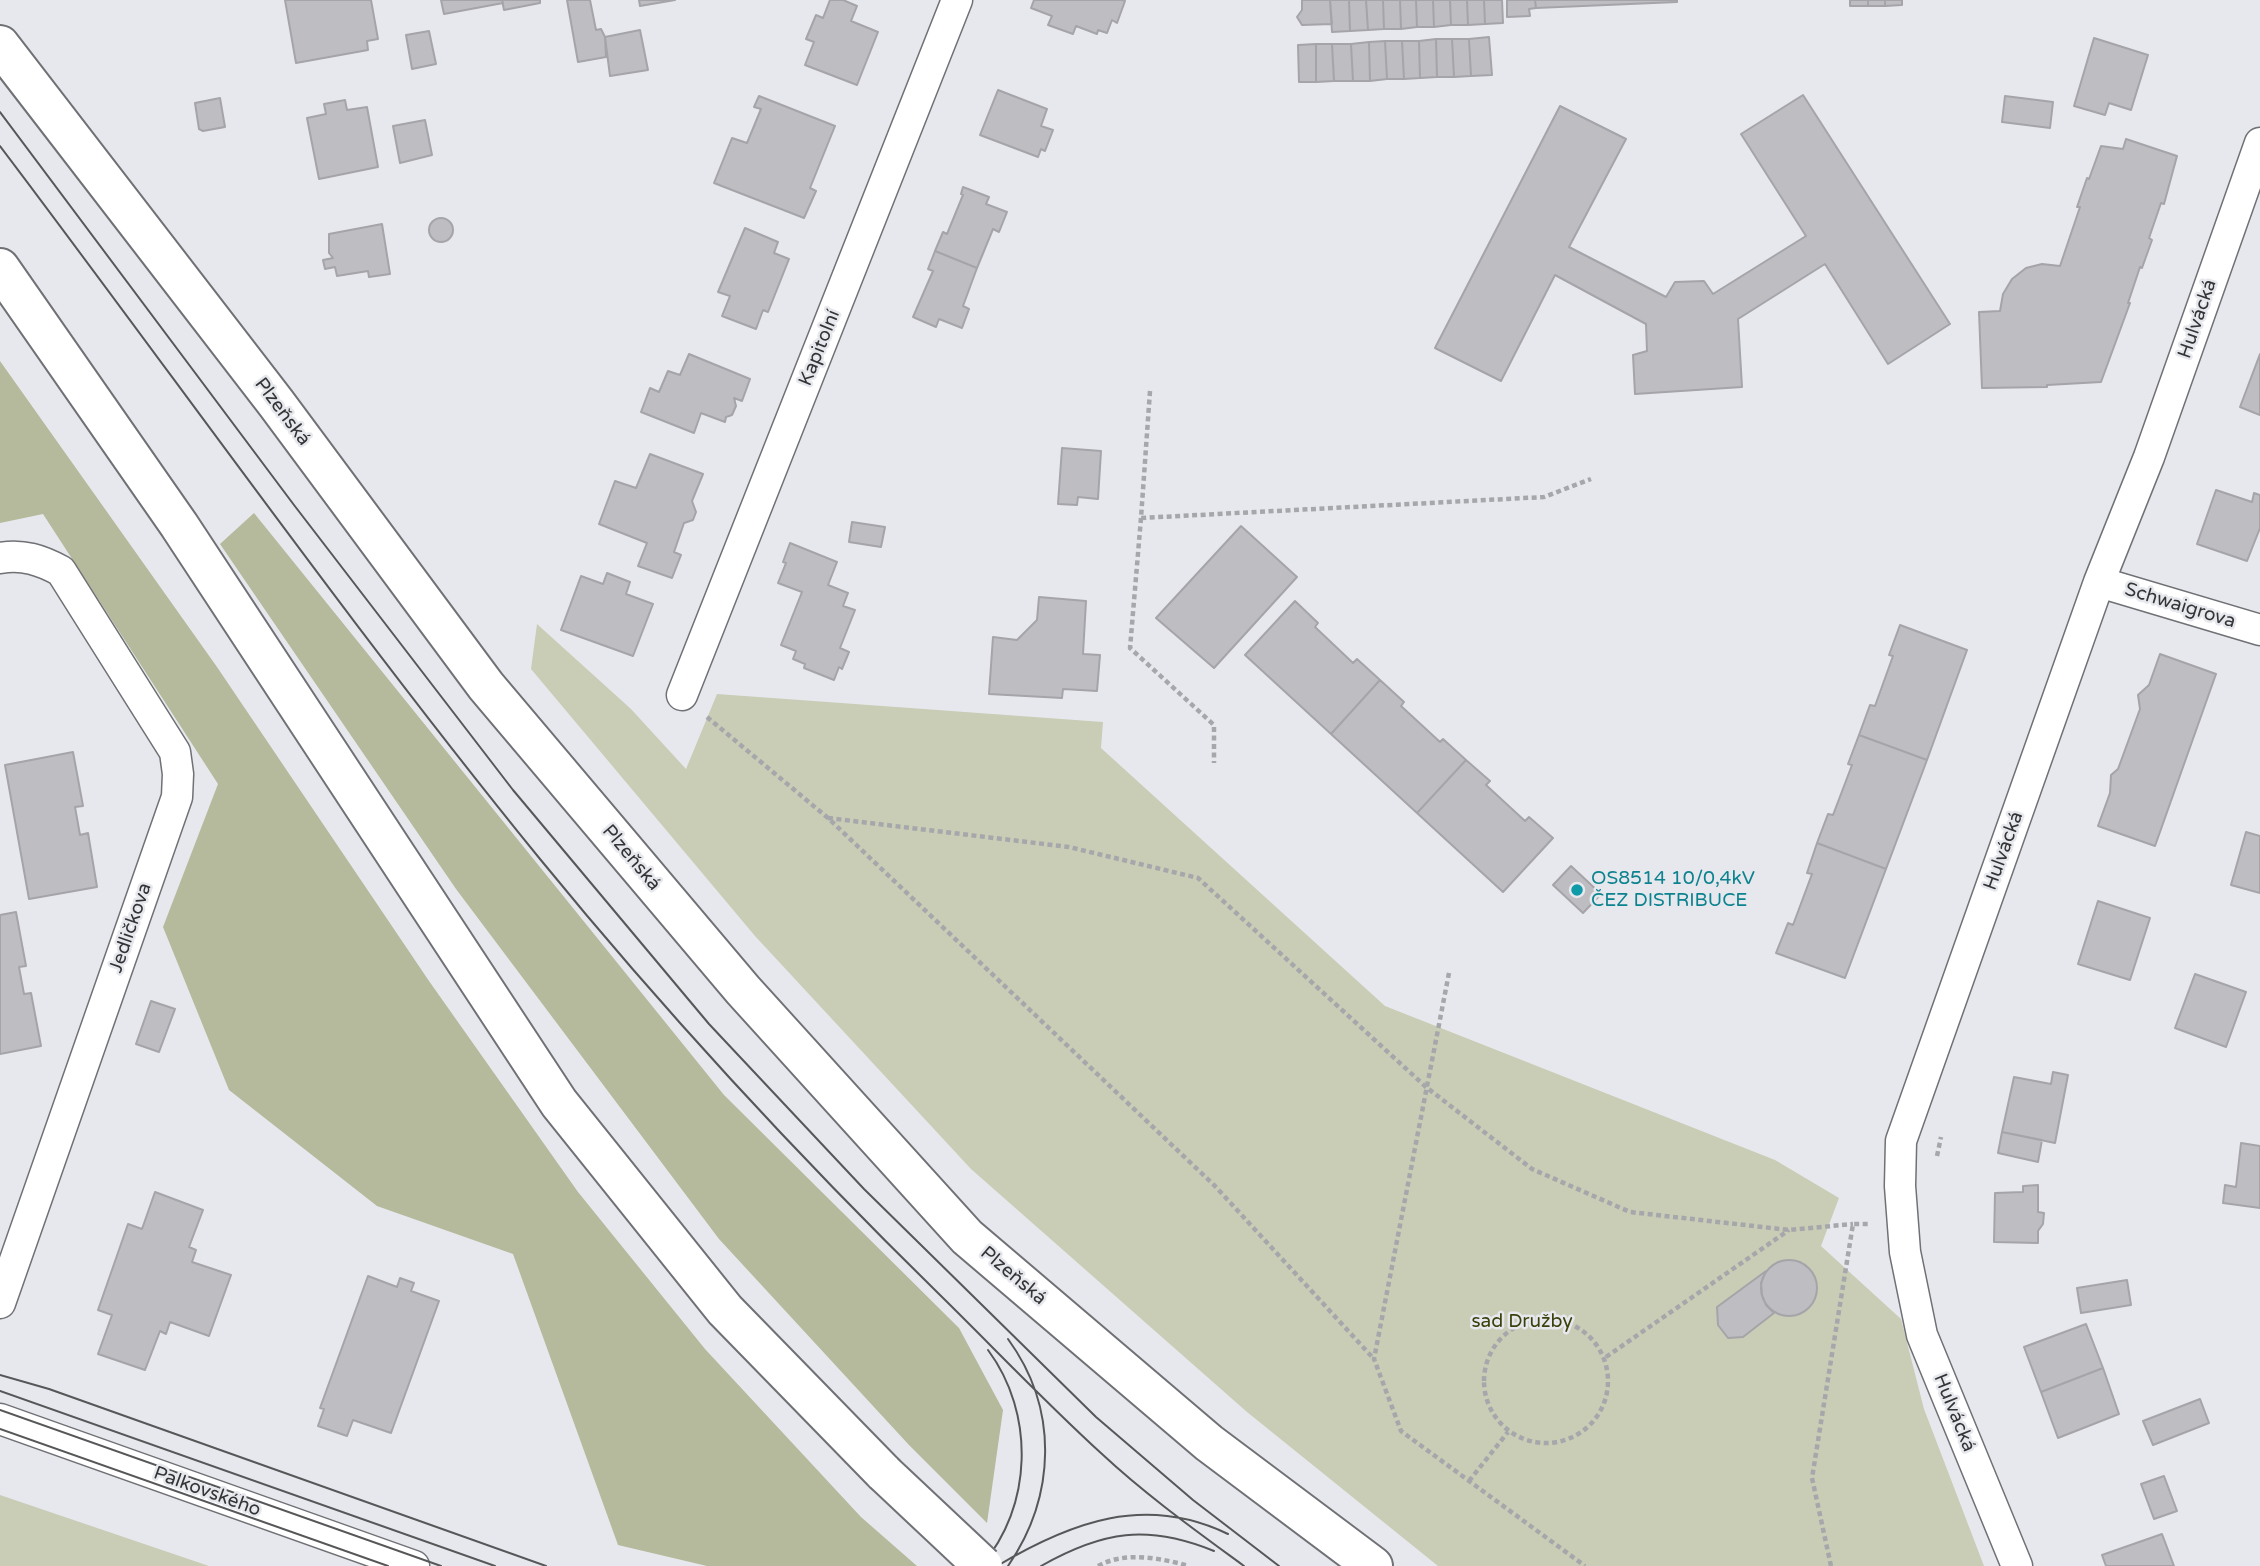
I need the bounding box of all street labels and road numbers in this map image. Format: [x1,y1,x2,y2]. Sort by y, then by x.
street label: Hulvácká [2174,277,2222,361]
street label: Kapitolní [794,307,846,389]
street label: Plzeňská [249,374,315,450]
street label: Schwaigrova [2122,578,2238,634]
street label: Hulvácká [1979,809,2029,893]
street label: Plzeňská [597,820,665,896]
street label: Jedličkova [105,880,157,976]
street label: Plzeňská [975,1242,1051,1310]
street label: Hulvácká [1928,1371,1980,1455]
street label: Palkovského [150,1462,264,1522]

